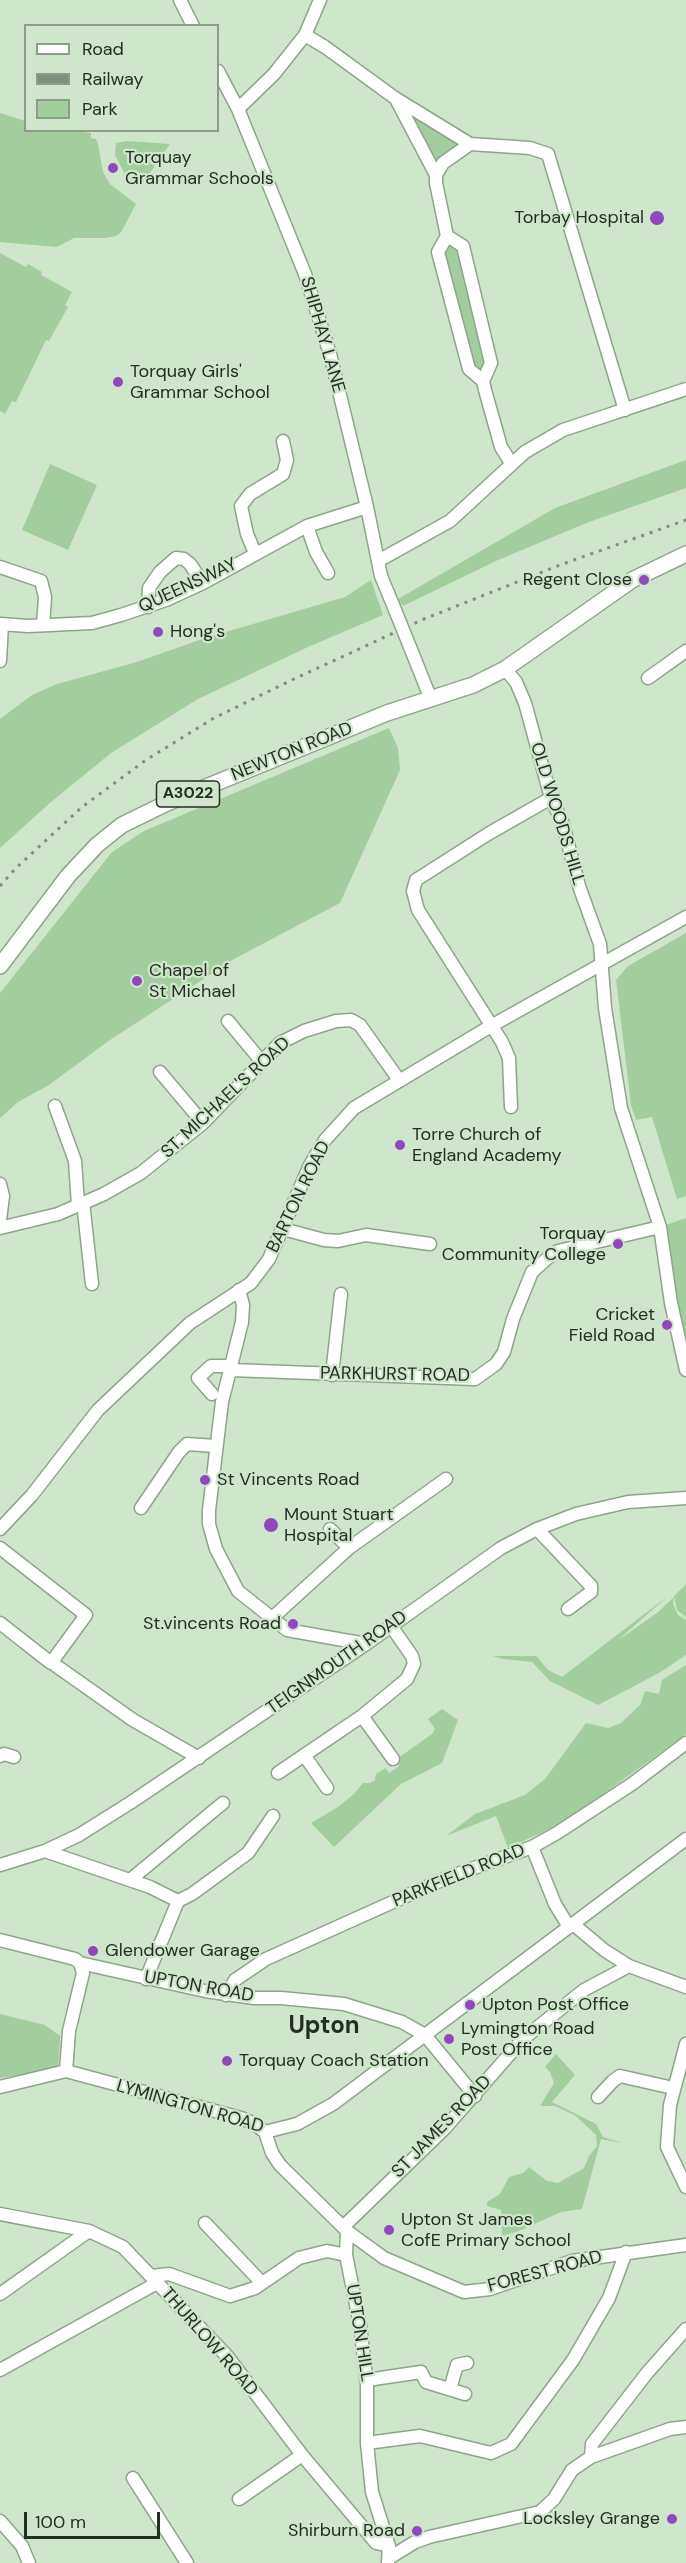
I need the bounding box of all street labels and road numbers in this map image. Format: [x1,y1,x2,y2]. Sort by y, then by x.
street label: SHIPHAY LANE [295,275,349,395]
street label: QUEENSWAY [135,554,241,618]
street label: NEWTON ROAD [228,718,356,786]
street label: OLD WOODS HILL [525,740,589,888]
road number: A3022 [156,781,219,807]
street label: ST. MICHAEL'S ROAD [157,1033,295,1163]
street label: BARTON ROAD [263,1137,335,1257]
street label: PARKHURST ROAD [320,1363,470,1387]
street label: TEIGNMOUTH ROAD [263,1606,411,1720]
street label: PARKFIELD ROAD [390,1840,528,1912]
street label: UPTON ROAD [143,1967,255,2007]
street label: ST JAMES ROAD [388,2071,496,2183]
street label: LYMINGTON ROAD [114,2076,266,2138]
street label: FOREST ROAD [485,2246,605,2298]
street label: THURLOW ROAD [156,2283,262,2401]
street label: UPTON HILL [341,2283,377,2383]

